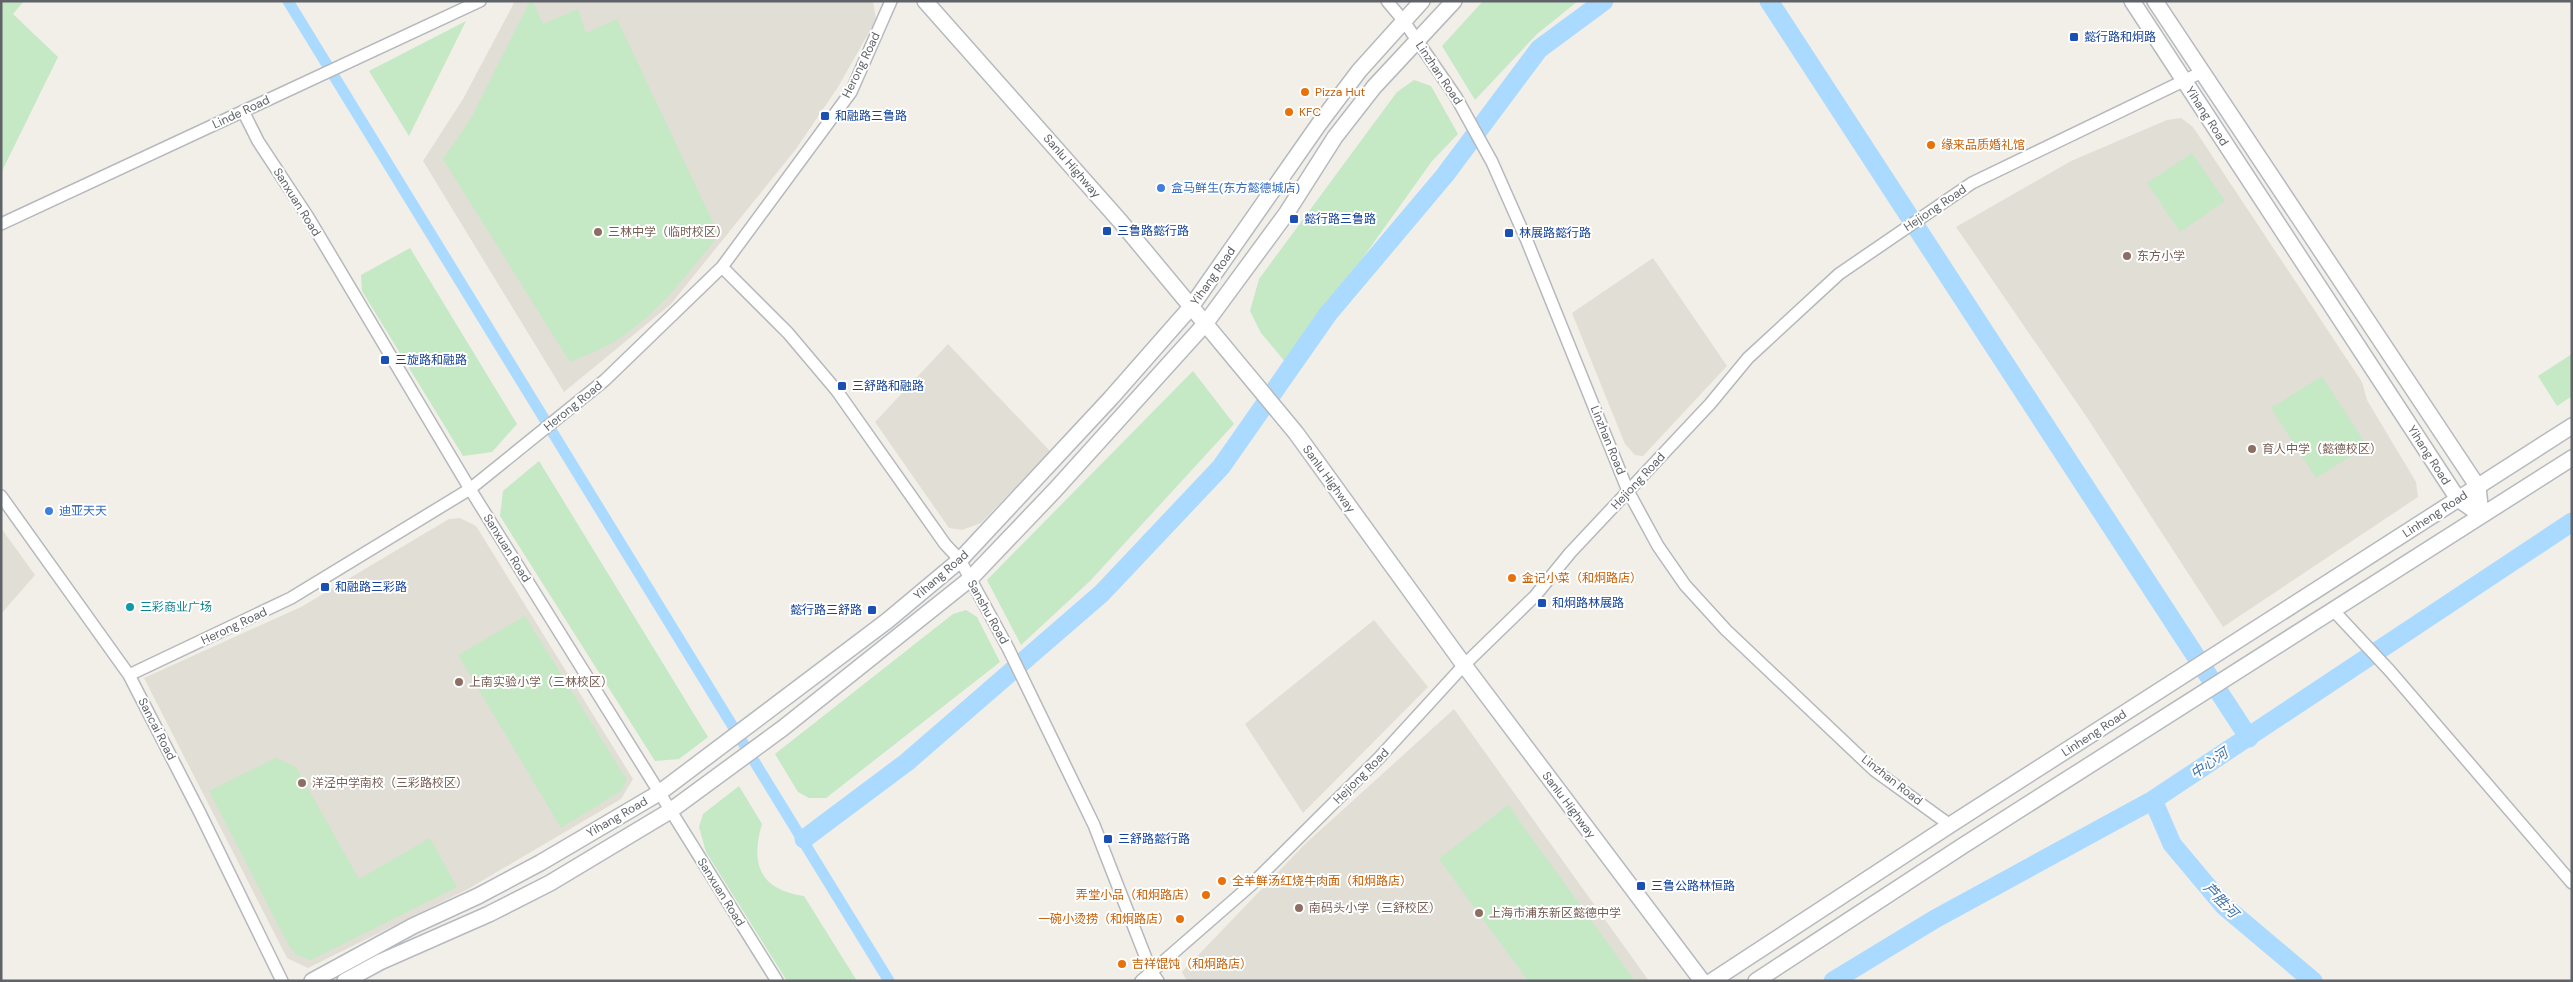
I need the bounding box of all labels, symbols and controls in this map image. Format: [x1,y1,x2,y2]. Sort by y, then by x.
place label: 懿行路和炯路 [2084,29,2156,45]
street label: Herong Road [838,30,884,100]
marker: 懿行路和炯路 [2068,31,2080,43]
street label: Linzhan Road [1412,38,1466,108]
street label: Yihang Road [2182,83,2232,149]
place label: Pizza Hut [1315,84,1366,100]
marker: Pizza Hut [1299,86,1311,98]
street label: Linde Road [210,92,272,132]
place label: KFC [1299,104,1321,120]
marker: KFC [1283,106,1295,118]
place label: 和融路三鲁路 [835,108,907,124]
marker: 和融路三鲁路 [819,110,831,122]
street label: Sanlu Highway [1040,131,1104,202]
place label: 缘来品质婚礼馆 [1941,137,2025,153]
marker: 缘来品质婚礼馆 [1925,139,1937,151]
street label: Sanxuan Road [270,165,324,239]
place label: 盒马鲜生(东方懿德城店) [1171,180,1300,196]
street label: Hejiong Road [1900,181,1970,235]
marker: 盒马鲜生(东方懿德城店) [1155,182,1167,194]
place label: 懿行路三鲁路 [1304,211,1376,227]
marker: 懿行路三鲁路 [1288,213,1300,225]
place label: 三鲁路懿行路 [1117,223,1189,239]
place label: 三林中学（临时校区） [608,224,728,240]
marker: 三鲁路懿行路 [1101,225,1113,237]
place label: 林展路懿行路 [1519,225,1591,241]
marker: 三林中学（临时校区） [592,226,604,238]
marker: 林展路懿行路 [1503,227,1515,239]
street label: Yihang Road [1187,244,1239,308]
place label: 东方小学 [2137,248,2185,264]
marker: 东方小学 [2121,250,2133,262]
place label: 三旋路和融路 [395,352,467,368]
marker: 三旋路和融路 [379,354,391,366]
street label: Herong Road [540,377,606,435]
place label: 三舒路和融路 [852,378,924,394]
marker: 三舒路和融路 [836,380,848,392]
street label: Linzhan Road [1587,403,1629,477]
street label: Yihang Road [2404,422,2454,488]
place label: 育人中学（懿德校区） [2262,441,2382,457]
street label: Sanlu Highway [1299,442,1359,516]
marker: 育人中学（懿德校区） [2246,443,2258,455]
street label: Hejiong Road [1607,449,1669,513]
street label: Linheng Road [2399,487,2471,541]
place label: 迪亚天天 [59,503,107,519]
marker: 迪亚天天 [43,505,55,517]
street label: Sanxuan Road [480,511,534,585]
street label: Yihang Road [910,547,972,603]
place label: 金记小菜（和炯路店） [1522,570,1642,586]
marker: 金记小菜（和炯路店） [1506,572,1518,584]
street label: Sanshu Road [964,577,1012,647]
place label: 和融路三彩路 [335,579,407,595]
marker: 和融路三彩路 [319,581,331,593]
place label: 和炯路林展路 [1552,595,1624,611]
marker: 和炯路林展路 [1536,597,1548,609]
place label: 三彩商业广场 [140,599,212,615]
marker: 三彩商业广场 [124,601,136,613]
place label: 懿行路三舒路 [790,602,862,618]
street label: Herong Road [198,604,270,648]
marker: 懿行路三舒路 [866,604,878,616]
place label: 上南实验小学（三林校区） [469,674,613,690]
marker: 上南实验小学（三林校区） [453,676,465,688]
street label: Sancai Road [134,695,180,763]
street label: Linheng Road [2058,706,2130,760]
water label: 中心河 [2187,742,2234,782]
street label: Hejiong Road [1330,745,1392,807]
street label: Linzhan Road [1858,751,1926,809]
street label: Sanlu Highway [1539,768,1600,842]
place label: 洋泾中学南校（三彩路校区） [312,775,468,791]
marker: 洋泾中学南校（三彩路校区） [296,777,308,789]
street label: Yihang Road [584,793,650,841]
place label: 三舒路懿行路 [1118,831,1190,847]
marker: 三舒路懿行路 [1102,833,1114,845]
street label: Sanxuan Road [694,855,748,929]
place label: 全羊鲜汤红烧牛肉面（和炯路店） [1232,873,1412,889]
marker: 全羊鲜汤红烧牛肉面（和炯路店） [1216,875,1228,887]
place label: 三鲁公路林恒路 [1651,878,1735,894]
water label: 芦胜河 [2200,879,2244,924]
marker: 三鲁公路林恒路 [1635,880,1647,892]
place label: 弄堂小品（和炯路店） [1076,887,1196,903]
marker: 弄堂小品（和炯路店） [1200,889,1212,901]
place label: 南码头小学（三舒校区） [1309,900,1441,916]
marker: 南码头小学（三舒校区） [1293,902,1305,914]
place label: 上海市浦东新区懿德中学 [1489,905,1621,921]
marker: 上海市浦东新区懿德中学 [1473,907,1485,919]
place label: 一碗小烫捞（和炯路店） [1038,911,1170,927]
marker: 一碗小烫捞（和炯路店） [1174,913,1186,925]
place label: 吉祥馄饨（和炯路店） [1132,956,1252,972]
marker: 吉祥馄饨（和炯路店） [1116,958,1128,970]

